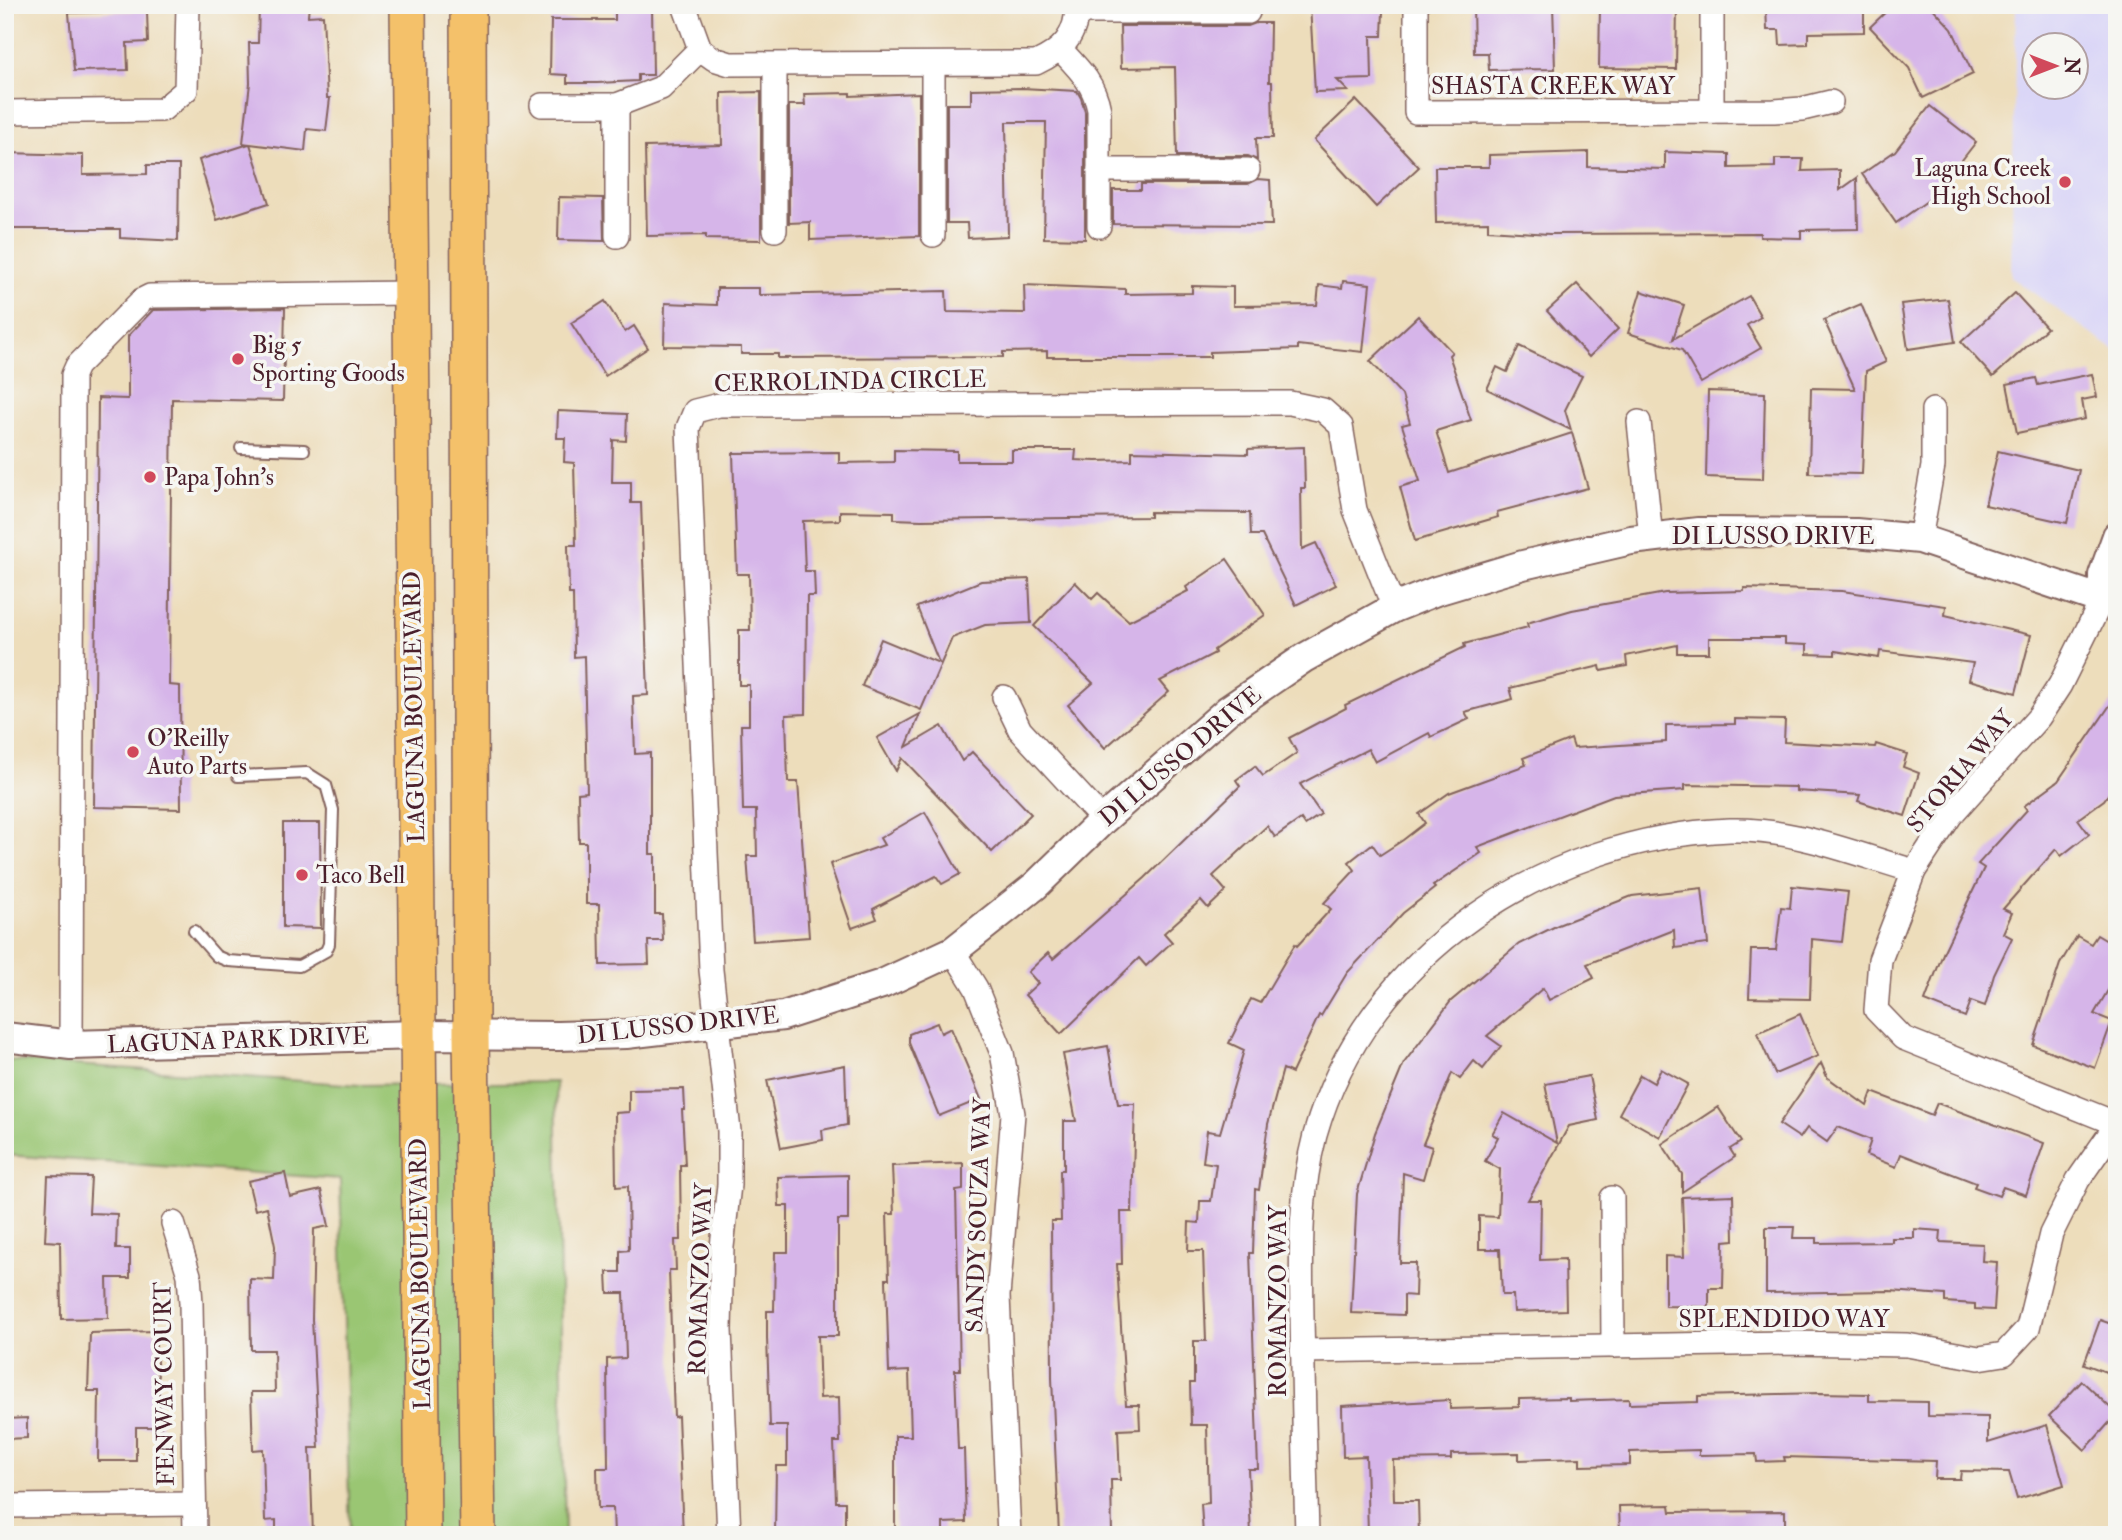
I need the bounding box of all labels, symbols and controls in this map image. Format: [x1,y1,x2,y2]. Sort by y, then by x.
north arrow [2021,32,2090,102]
text: N [2059,56,2083,75]
street label: SHASTA CREEK WAY [1431,71,1676,102]
place label: Laguna Creek High School [1914,153,2051,212]
marker: Laguna Creek High School [2057,174,2073,190]
place label: Big 5 Sporting Goods [252,330,405,389]
marker: Big 5 Sporting Goods [230,351,246,367]
street label: CERROLINDA CIRCLE [714,364,986,399]
place label: Papa John's [164,462,274,493]
marker: Papa John's [142,469,158,485]
street label: DI LUSSO DRIVE [1672,521,1874,552]
street label: LAGUNA BOULEVARD [397,571,432,843]
street label: DI LUSSO DRIVE [1093,679,1268,833]
street label: STORIA WAY [1900,703,2021,839]
place label: O'Reilly Auto Parts [146,723,247,782]
marker: O'Reilly Auto Parts [125,744,141,760]
place label: Taco Bell [316,860,405,891]
marker: Taco Bell [294,867,310,883]
street label: DI LUSSO DRIVE [576,999,781,1052]
street label: LAGUNA PARK DRIVE [106,1020,370,1061]
street label: SANDY SOUZA WAY [959,1096,998,1333]
street label: LAGUNA BOULEVARD [403,1138,438,1410]
street label: ROMANZO WAY [682,1182,719,1376]
street label: ROMANZO WAY [1263,1204,1294,1397]
street label: FENWAY COURT [147,1281,182,1486]
street label: SPLENDIDO WAY [1679,1304,1890,1335]

